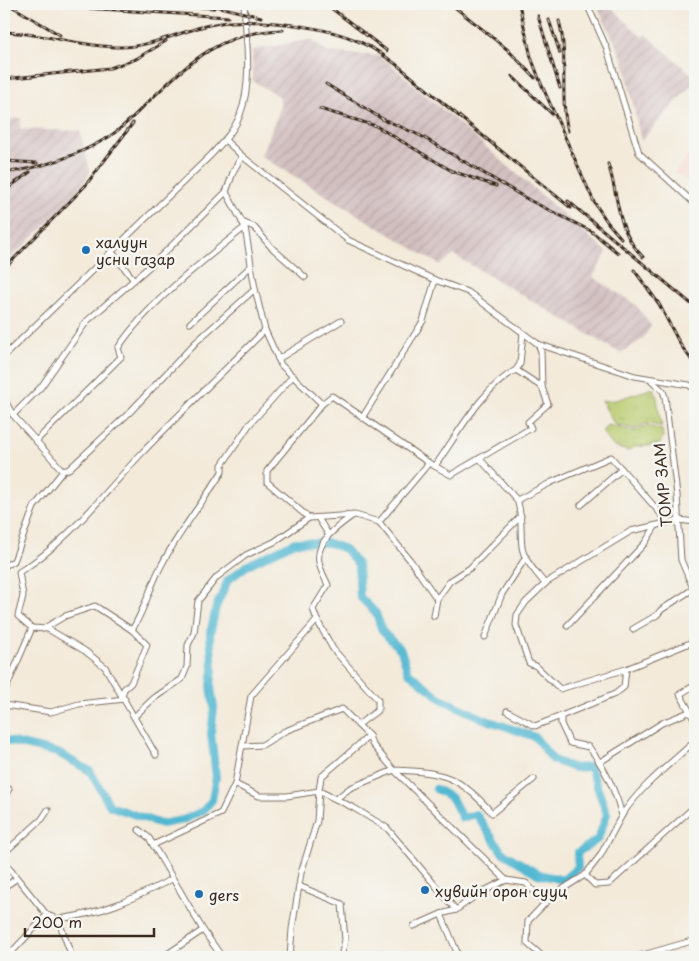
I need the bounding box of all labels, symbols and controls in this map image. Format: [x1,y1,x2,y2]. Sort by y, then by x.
place label: халуун усни газар [96,230,175,270]
marker: халуун усни газар [80,244,92,256]
street label: ТОМР ЗАМ [647,442,677,528]
place label: хувийн орон сууц [435,879,568,902]
place label: gers [209,883,239,906]
marker: хувийн орон сууц [419,884,431,896]
marker: gers [193,888,205,900]
scale bar [25,906,154,938]
text: 200 m [32,910,82,933]

